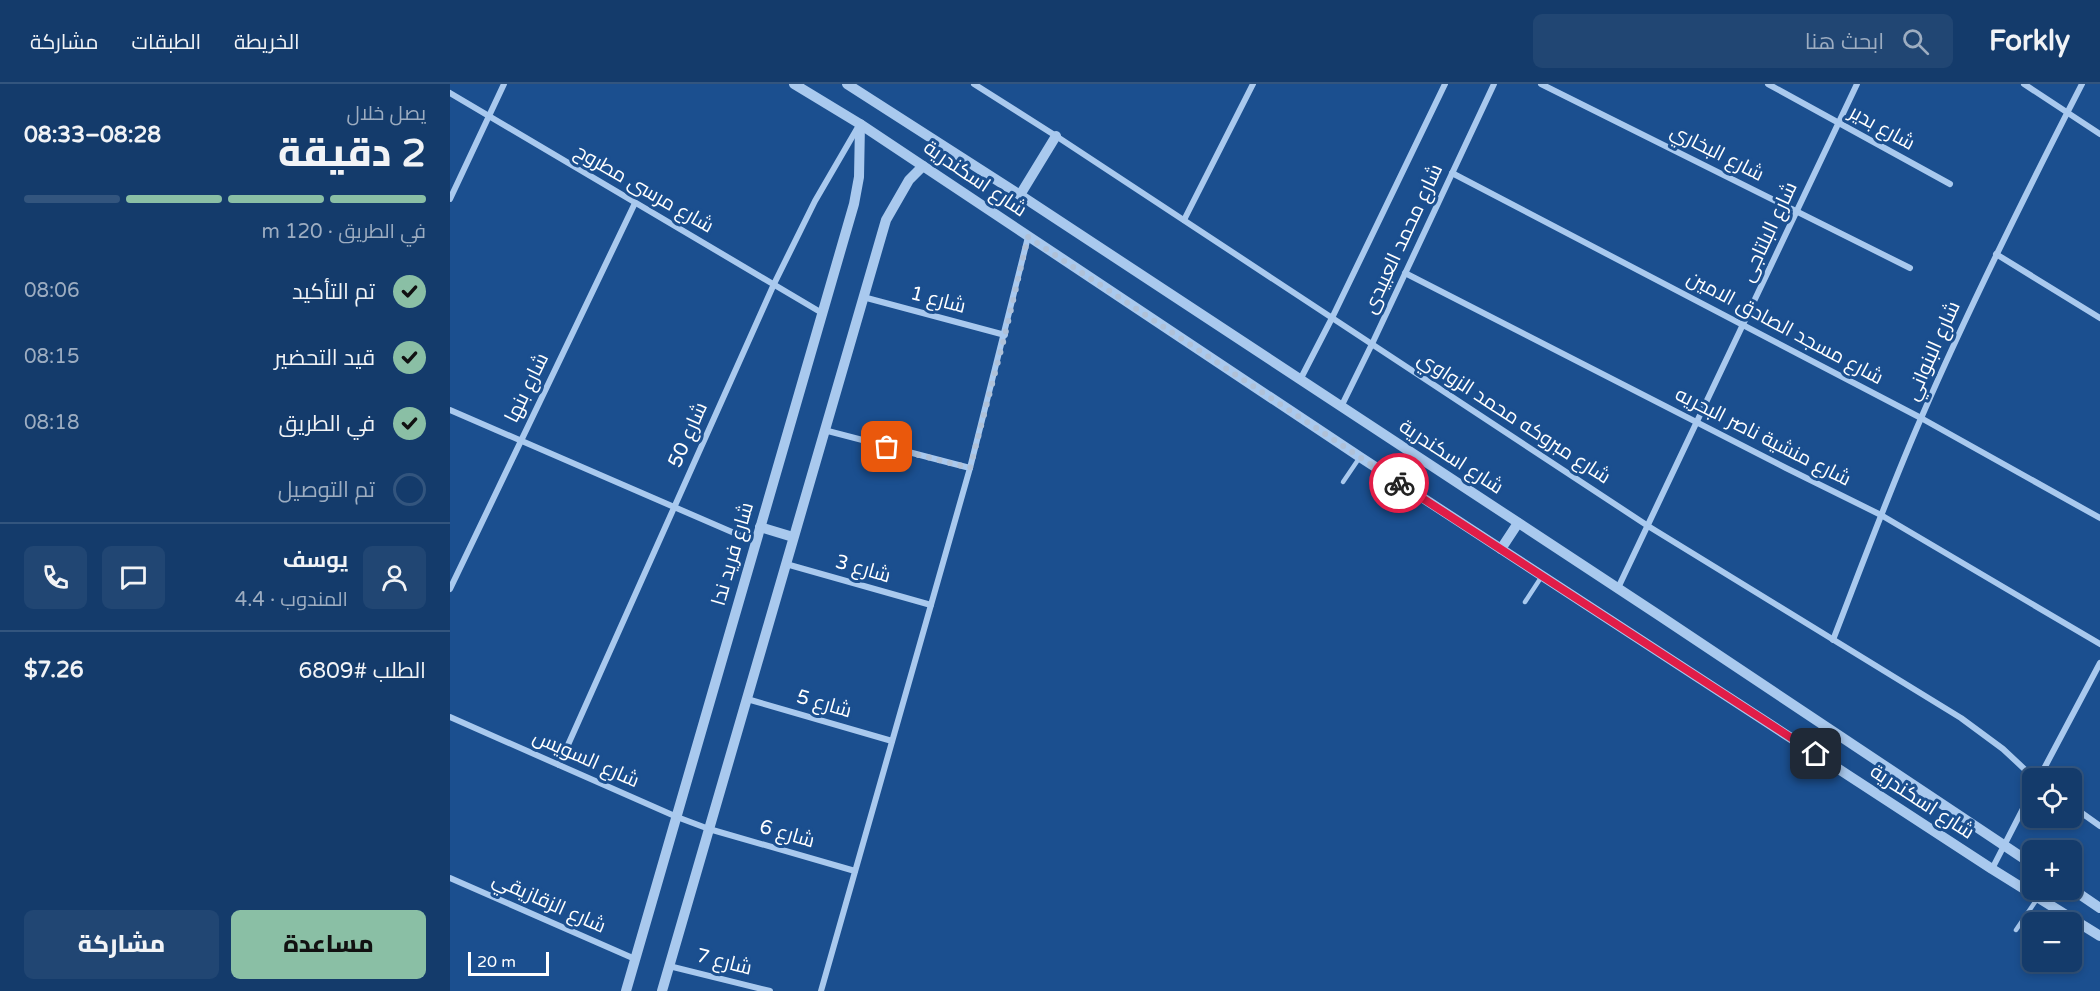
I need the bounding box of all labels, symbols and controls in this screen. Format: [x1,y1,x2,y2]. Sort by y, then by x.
search box [1533,14,1953,68]
text: Forkly [1989,24,2070,58]
icon: search [1899,25,1932,58]
text: ابحث هنا [1805,29,1884,55]
text: مشاركة [30,30,99,55]
text: الطبقات [132,30,201,55]
text: الخريطة [234,30,300,55]
street label: شارع بدير [1844,100,1919,157]
text: يصل خلال [347,102,426,126]
street label: شارع البخاري [1665,119,1768,189]
text: 08:28–08:33 [24,122,161,148]
text: 2 دقيقة [278,130,426,177]
street label: شارع اسكندرية [918,136,1031,223]
street label: شارع مرسى مطروح [570,139,718,239]
street label: شارع محمد العبيدى [1358,160,1449,318]
street label: شارع البلتاجى [1735,178,1803,286]
text: في الطريق · 120 m [261,220,426,244]
street label: شارع مسجد الصادق الامين [1682,266,1887,391]
icon: check [393,275,426,308]
text: 08:06 [24,279,79,303]
text: تم التأكيد [292,279,375,305]
street label: شارع 1 [907,281,968,320]
street label: شارع البنواني [1900,297,1968,406]
icon: check [393,341,426,374]
text: 08:15 [24,345,79,369]
text: قيد التحضير [274,345,375,371]
street label: شارع مبروكه محمد الزواوي [1411,347,1615,492]
street label: شارع بنها [500,349,555,427]
street label: شارع منشية ناصر البحريه [1671,382,1855,493]
street label: شارع 50 [663,399,714,472]
icon: check [393,407,426,440]
text: 08:18 [24,411,79,435]
text: في الطريق [278,411,375,437]
street label: شارع اسكندرية [1394,414,1508,500]
pin [861,421,912,472]
icon: bag [870,430,903,463]
courier [1369,453,1429,513]
icon: bike [1383,467,1416,500]
text: تم التوصيل [278,477,375,503]
street label: شارع فريد ندا [707,500,760,609]
button: phone [24,546,87,609]
button: chat [102,546,165,609]
button: person [363,546,426,609]
text: يوسف [283,547,348,573]
street label: شارع 3 [832,550,893,589]
text: المندوب · 4.4 [235,588,348,612]
text: $7.26 [24,657,84,683]
text: الطلب #6809 [298,658,426,684]
street label: شارع 5 [793,685,854,724]
street label: شارع السويس [529,725,643,794]
pin [1790,728,1841,779]
icon: home [1799,737,1832,770]
street label: شارع اسكندرية [1865,759,1979,845]
map controls [2022,768,2082,972]
button: locate [2022,768,2082,828]
street label: شارع 6 [756,815,817,854]
button: + [2022,840,2082,900]
street label: شارع الزقازيقي [487,867,609,941]
button: مشاركة [24,910,219,979]
button: مساعدة [231,910,426,979]
button: − [2022,912,2082,972]
street label: شارع 7 [693,944,754,981]
scale bar [468,949,549,976]
text: 20 m [477,952,516,972]

